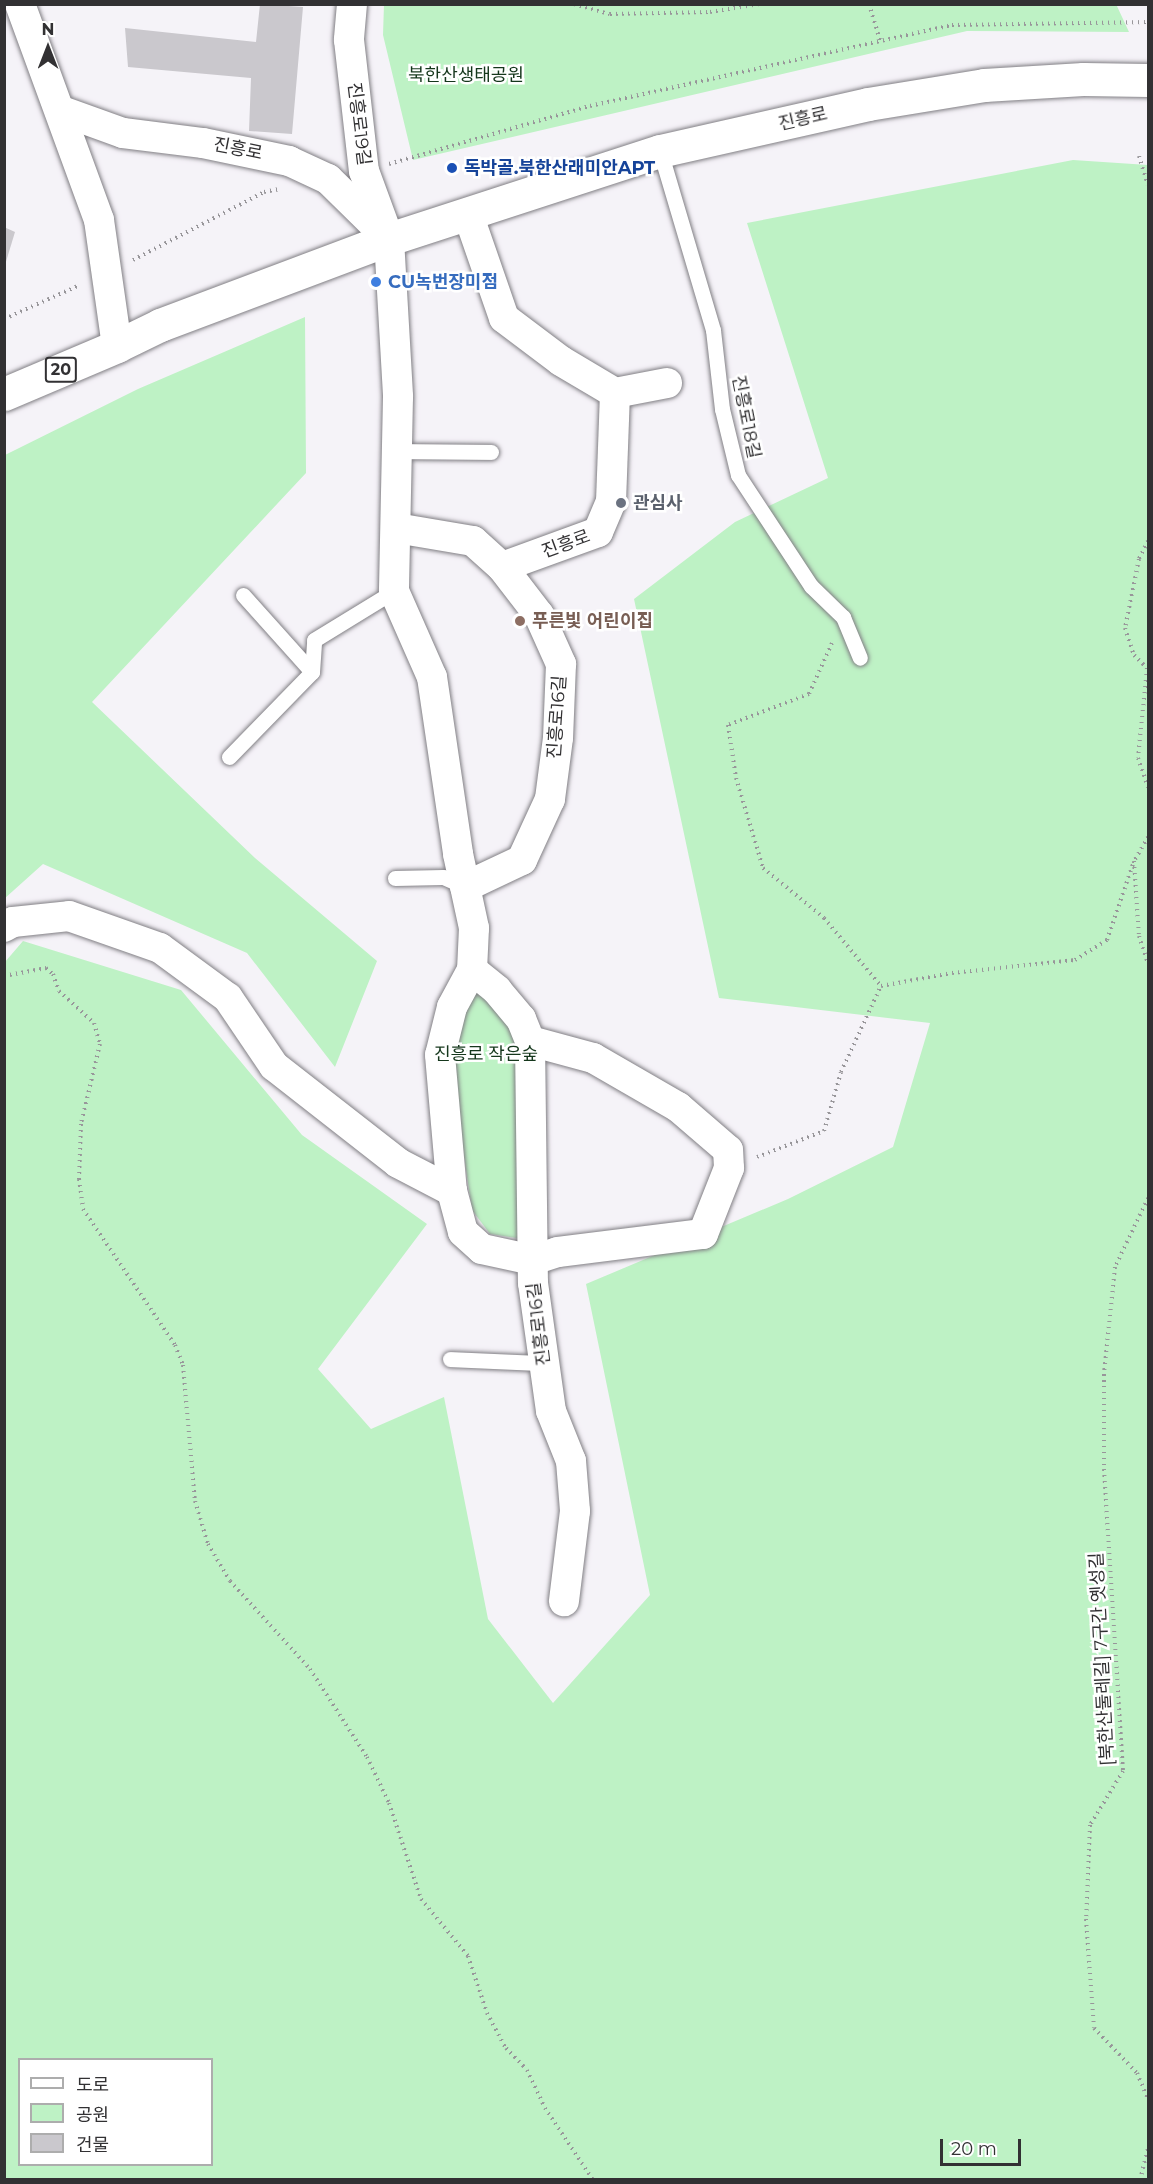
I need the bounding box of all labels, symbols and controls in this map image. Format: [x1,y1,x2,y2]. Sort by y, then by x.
north arrow [18,18,78,78]
text: N [42,20,54,39]
park label: 북한산생태공원 [408,64,524,86]
street label: 진흥로19길 [343,81,375,167]
street label: 진흥로 [776,103,830,135]
street label: 진흥로 [212,134,264,164]
place label: 독박골.북한산래미안APT [464,157,655,179]
marker: 독박골.북한산래미안APT [445,161,459,175]
place label: CU녹번장미점 [388,271,498,293]
marker: CU녹번장미점 [369,275,383,289]
road number: 20 [44,357,78,383]
street label: 진흥로18길 [727,374,765,460]
place label: 관심사 [633,492,683,514]
marker: 관심사 [614,496,628,510]
street label: 진흥로 [539,525,593,563]
place label: 푸른빛 어린이집 [532,610,653,632]
marker: 푸른빛 어린이집 [513,614,527,628]
street label: 진흥로16길 [543,674,571,760]
park label: 진흥로 작은숲 [434,1043,538,1065]
street label: 진흥로16길 [523,1281,555,1367]
street label: [북한산둘레길] 7구간 옛성길 [1086,1552,1118,1766]
legend [18,2058,213,2166]
text: 도로 [76,2074,109,2096]
text: 공원 [76,2104,109,2126]
scale bar [943,2127,1024,2165]
text: 건물 [76,2134,109,2156]
text: 20 m [951,2138,997,2160]

